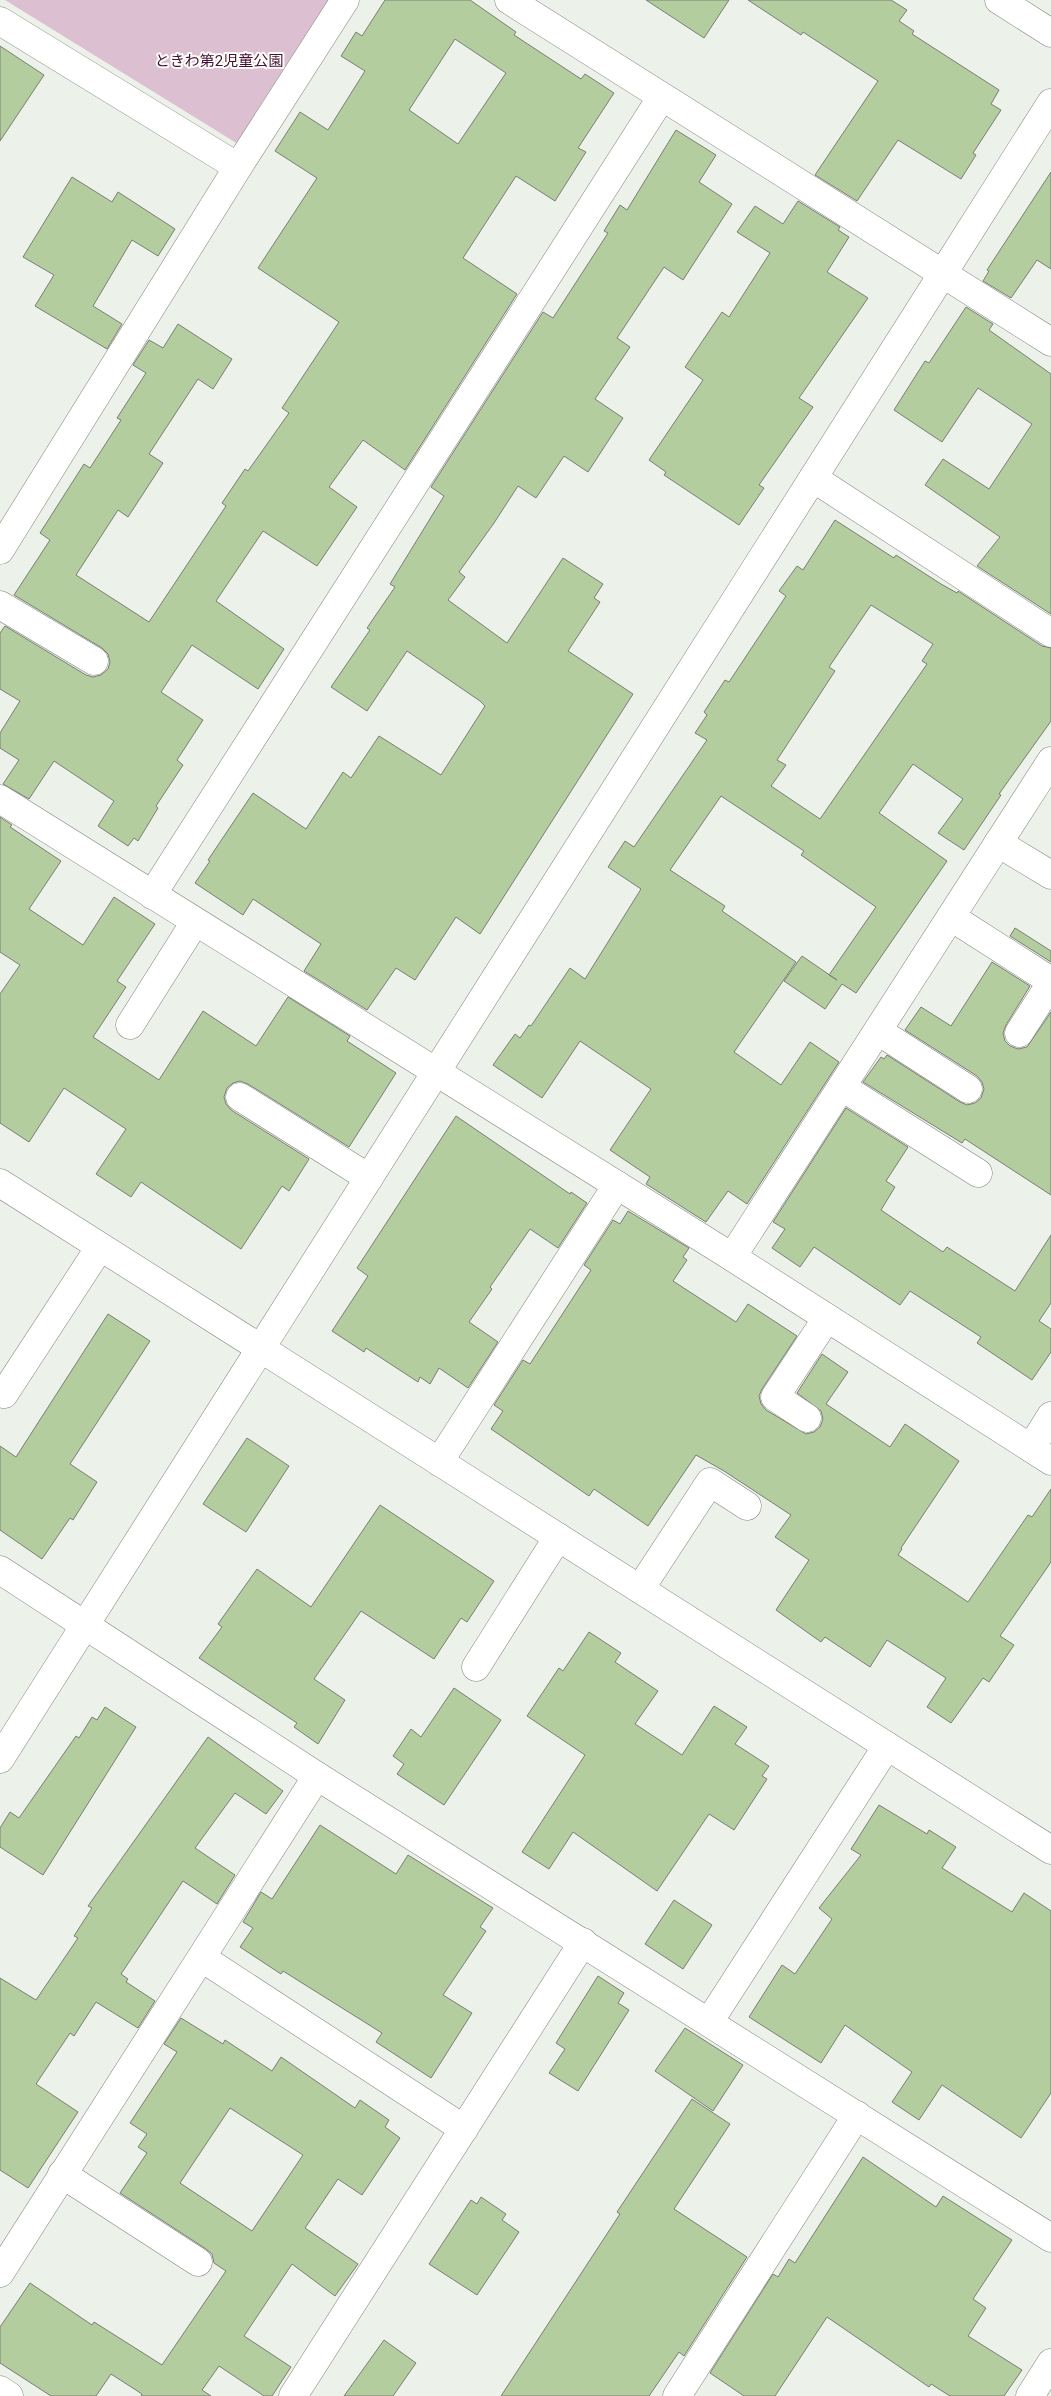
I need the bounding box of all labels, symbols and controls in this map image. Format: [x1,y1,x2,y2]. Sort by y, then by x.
park label: ときわ第2児童公園 [155,52,283,70]

